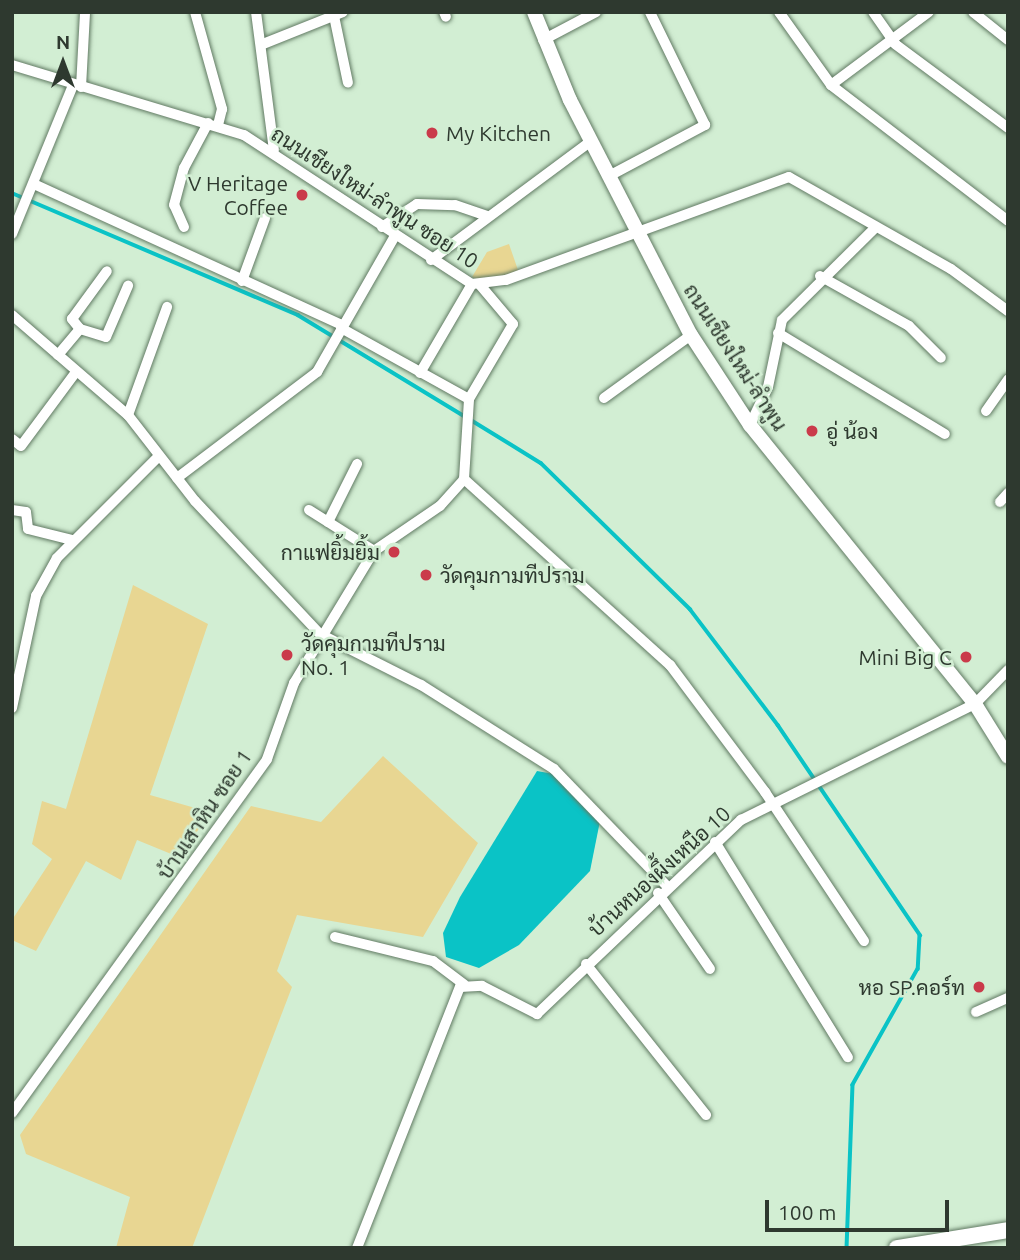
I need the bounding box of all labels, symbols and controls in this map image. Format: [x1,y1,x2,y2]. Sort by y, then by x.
north arrow [28,28,98,98]
text: N [56,31,70,53]
place label: My Kitchen [446,120,551,146]
street label: ถนนเชียงใหม่-ลำพูน ซอย 10 [267,121,483,273]
marker: My Kitchen [424,125,440,141]
place label: V Heritage Coffee [188,170,288,220]
marker: V Heritage Coffee [294,187,310,203]
street label: ถนนเชียงใหม่-ลำพูน [679,278,793,436]
place label: อู่ น้อง [826,418,878,444]
marker: อู่ น้อง [804,423,820,439]
place label: กาแฟยิ้มยิ้ม [281,539,380,565]
marker: กาแฟยิ้มยิ้ม [386,544,402,560]
place label: วัดคุมกามทีปราม [440,562,585,588]
marker: วัดคุมกามทีปราม [418,567,434,583]
place label: วัดคุมกามทีปราม No. 1 [301,630,446,680]
place label: Mini Big C [859,644,952,670]
marker: วัดคุมกามทีปราม No. 1 [279,647,295,663]
marker: Mini Big C [958,649,974,665]
street label: บ้านเสาหิน ซอย 1 [151,744,257,884]
street label: บ้านหนองผึ้งเหนือ 10 [583,801,735,941]
place label: หอ SP.คอร์ท [859,974,965,1000]
marker: หอ SP.คอร์ท [971,979,987,995]
scale bar [768,1186,952,1230]
text: 100 m [778,1200,836,1224]

